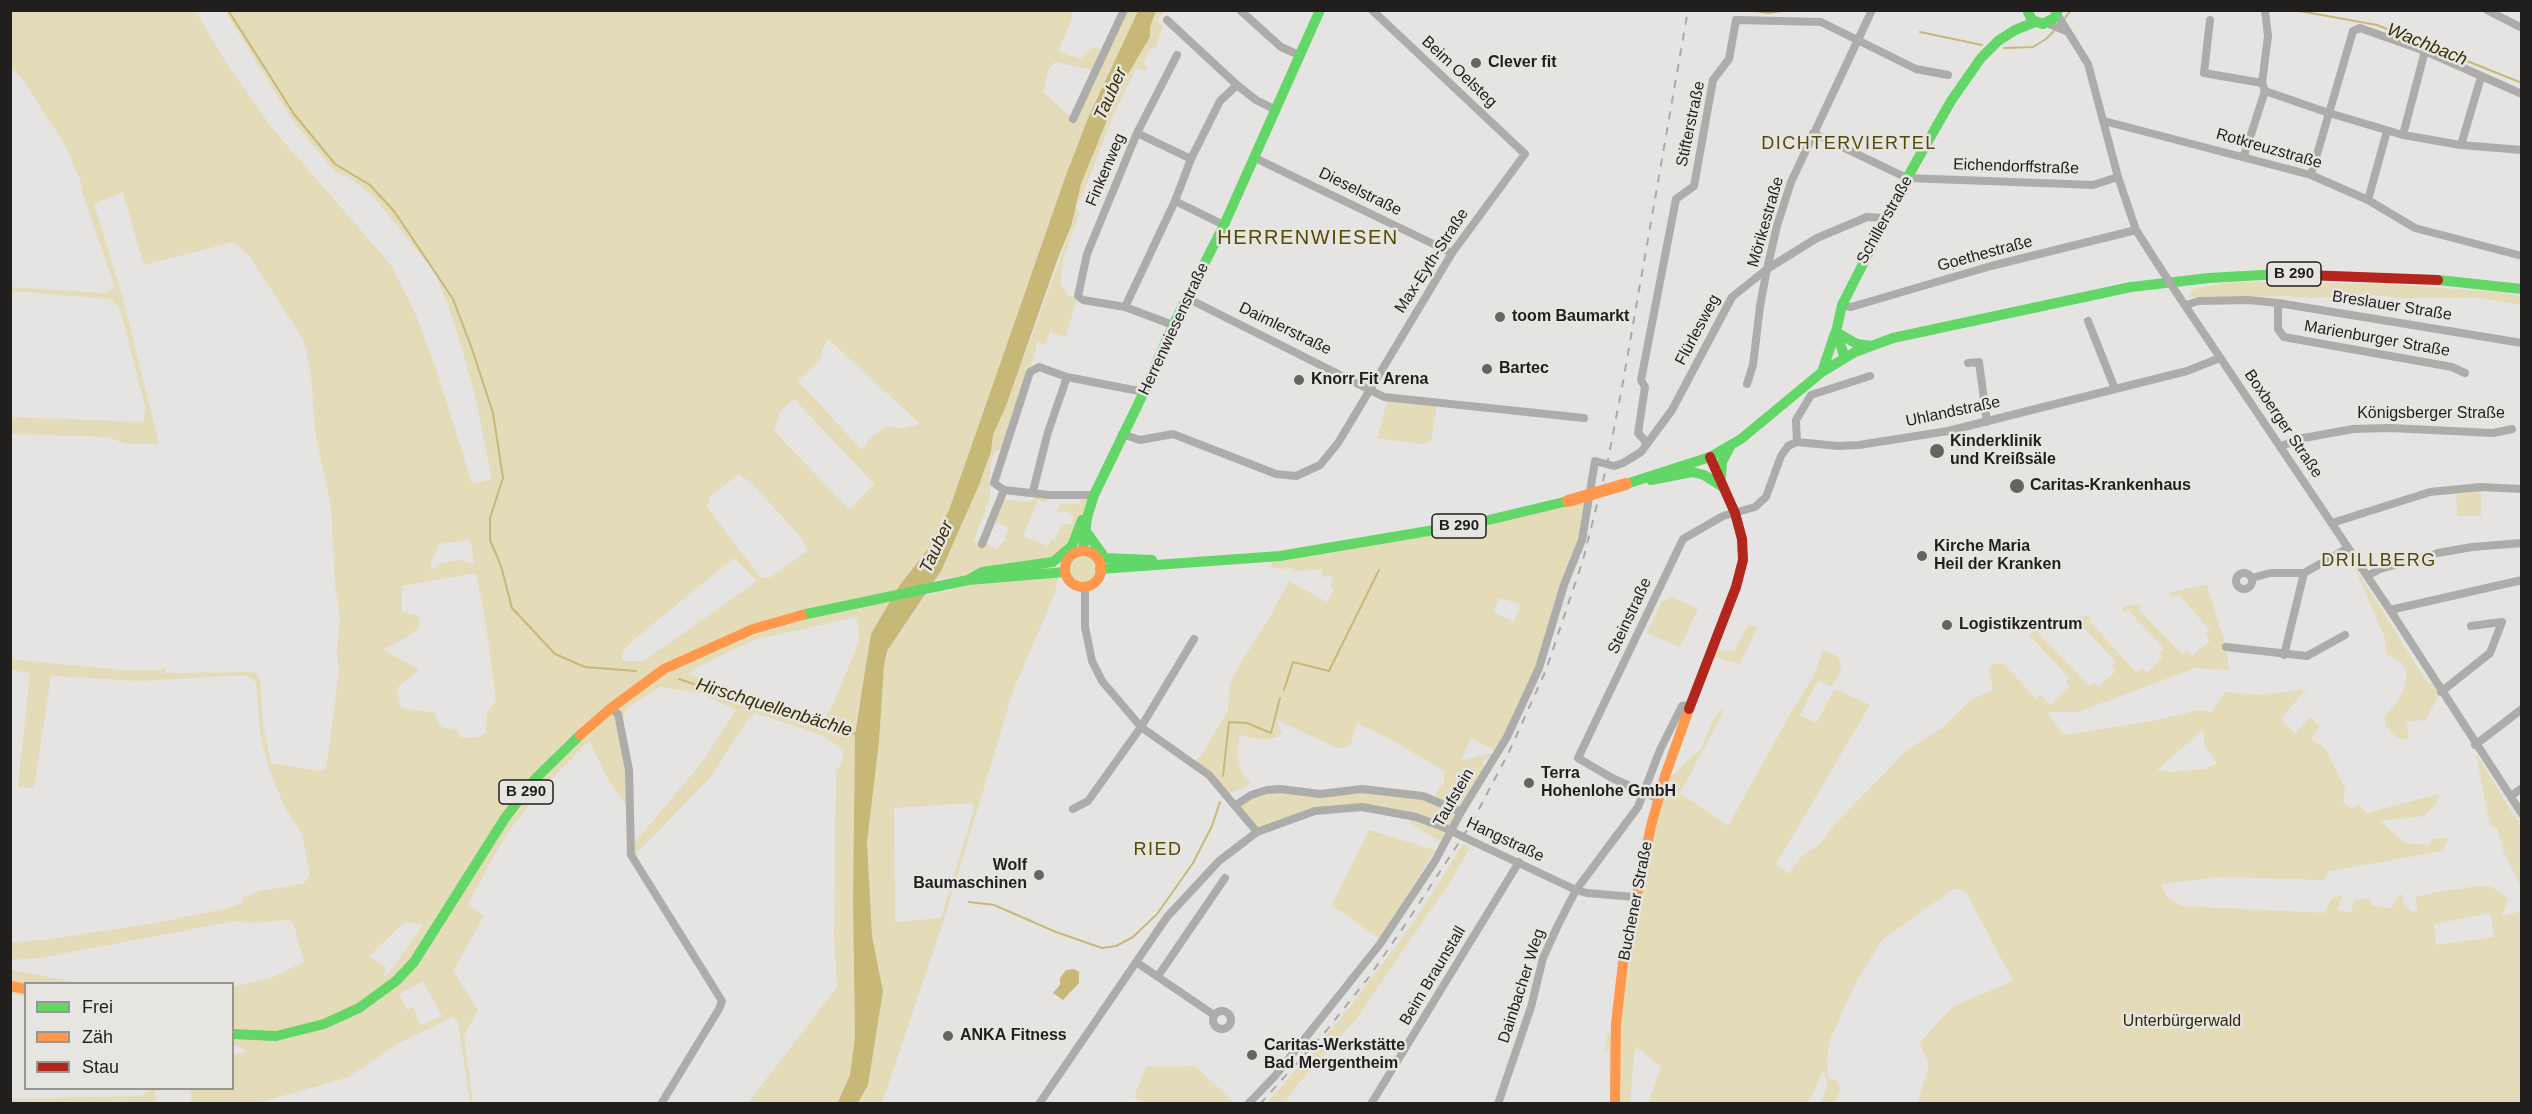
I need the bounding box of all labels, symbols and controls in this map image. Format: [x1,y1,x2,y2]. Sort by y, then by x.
water label: Wachbach [2384,19,2470,71]
street label: Beim Oelsteg [1417,32,1501,112]
place label: Clever fit [1488,53,1556,73]
marker: Clever fit [1469,56,1483,70]
water label: Tauber [1090,64,1132,124]
street label: Stifterstraße [1673,79,1709,169]
street label: Rotkreuzstraße [2214,125,2324,173]
street label: Finkenweg [1082,131,1130,209]
district label: DICHTERVIERTEL [1761,133,1937,155]
street label: Eichendorffstraße [1953,155,2079,179]
street label: Dieselstraße [1315,164,1405,220]
street label: Schillerstraße [1853,173,1917,267]
street label: Mörikestraße [1744,174,1788,270]
street label: Max-Eyth-Straße [1391,205,1473,317]
district label: HERRENWIESEN [1217,226,1399,250]
street label: Goethestraße [1935,232,2035,276]
street label: Herrenwiesenstraße [1135,260,1213,398]
road number: B 290 [2267,262,2321,286]
street label: Breslauer Straße [2331,287,2453,325]
street label: Flürlesweg [1671,291,1725,369]
street label: Daimlerstraße [1236,298,1334,360]
place label: toom Baumarkt [1512,307,1629,327]
marker: toom Baumarkt [1493,310,1507,324]
street label: Marienburger Straße [2303,317,2451,361]
place label: Bartec [1499,359,1549,379]
marker: Bartec [1480,362,1494,376]
street label: Boxberger Straße [2240,366,2326,482]
place label: Knorr Fit Arena [1311,370,1428,390]
marker: Knorr Fit Arena [1292,373,1306,387]
street label: Uhlandstraße [1904,393,2002,431]
street label: Königsberger Straße [2357,404,2505,424]
place label: Kinderklinik und Kreißsäle [1950,432,2056,470]
marker: Kinderklinik und Kreißsäle [1928,442,1946,460]
place label: Caritas-Krankenhaus [2030,476,2191,496]
marker: Caritas-Krankenhaus [2008,477,2026,495]
road number: B 290 [1432,514,1486,538]
water label: Tauber [916,517,958,577]
place label: Kirche Maria Heil der Kranken [1934,537,2061,575]
marker: Kirche Maria Heil der Kranken [1915,549,1929,563]
district label: DRILLBERG [2321,550,2437,572]
street label: Steinstraße [1604,575,1656,657]
place label: Logistikzentrum [1959,615,2083,635]
marker: Logistikzentrum [1940,618,1954,632]
water label: Hirschquellenbächle [693,674,855,742]
place label: Terra Hohenlohe GmbH [1541,764,1676,802]
street label: Taufstein [1430,765,1478,831]
marker: Terra Hohenlohe GmbH [1522,776,1536,790]
road number: B 290 [499,780,553,804]
street label: Hangstraße [1463,814,1547,866]
district label: RIED [1133,839,1183,861]
street label: Buchener Straße [1615,840,1657,962]
place label: Wolf Baumaschinen [913,856,1027,894]
marker: Wolf Baumaschinen [1032,868,1046,882]
street label: Beim Braunstall [1396,923,1470,1029]
street label: Dainbacher Weg [1495,927,1549,1045]
legend [24,982,234,1090]
text: Frei [82,997,113,1017]
park label: Unterbürgerwald [2123,1012,2241,1032]
place label: ANKA Fitness [960,1026,1067,1046]
text: Zäh [82,1027,113,1047]
marker: ANKA Fitness [941,1029,955,1043]
place label: Caritas-Werkstätte Bad Mergentheim [1264,1036,1405,1074]
marker: Caritas-Werkstätte Bad Mergentheim [1245,1048,1259,1062]
text: Stau [82,1057,119,1077]

